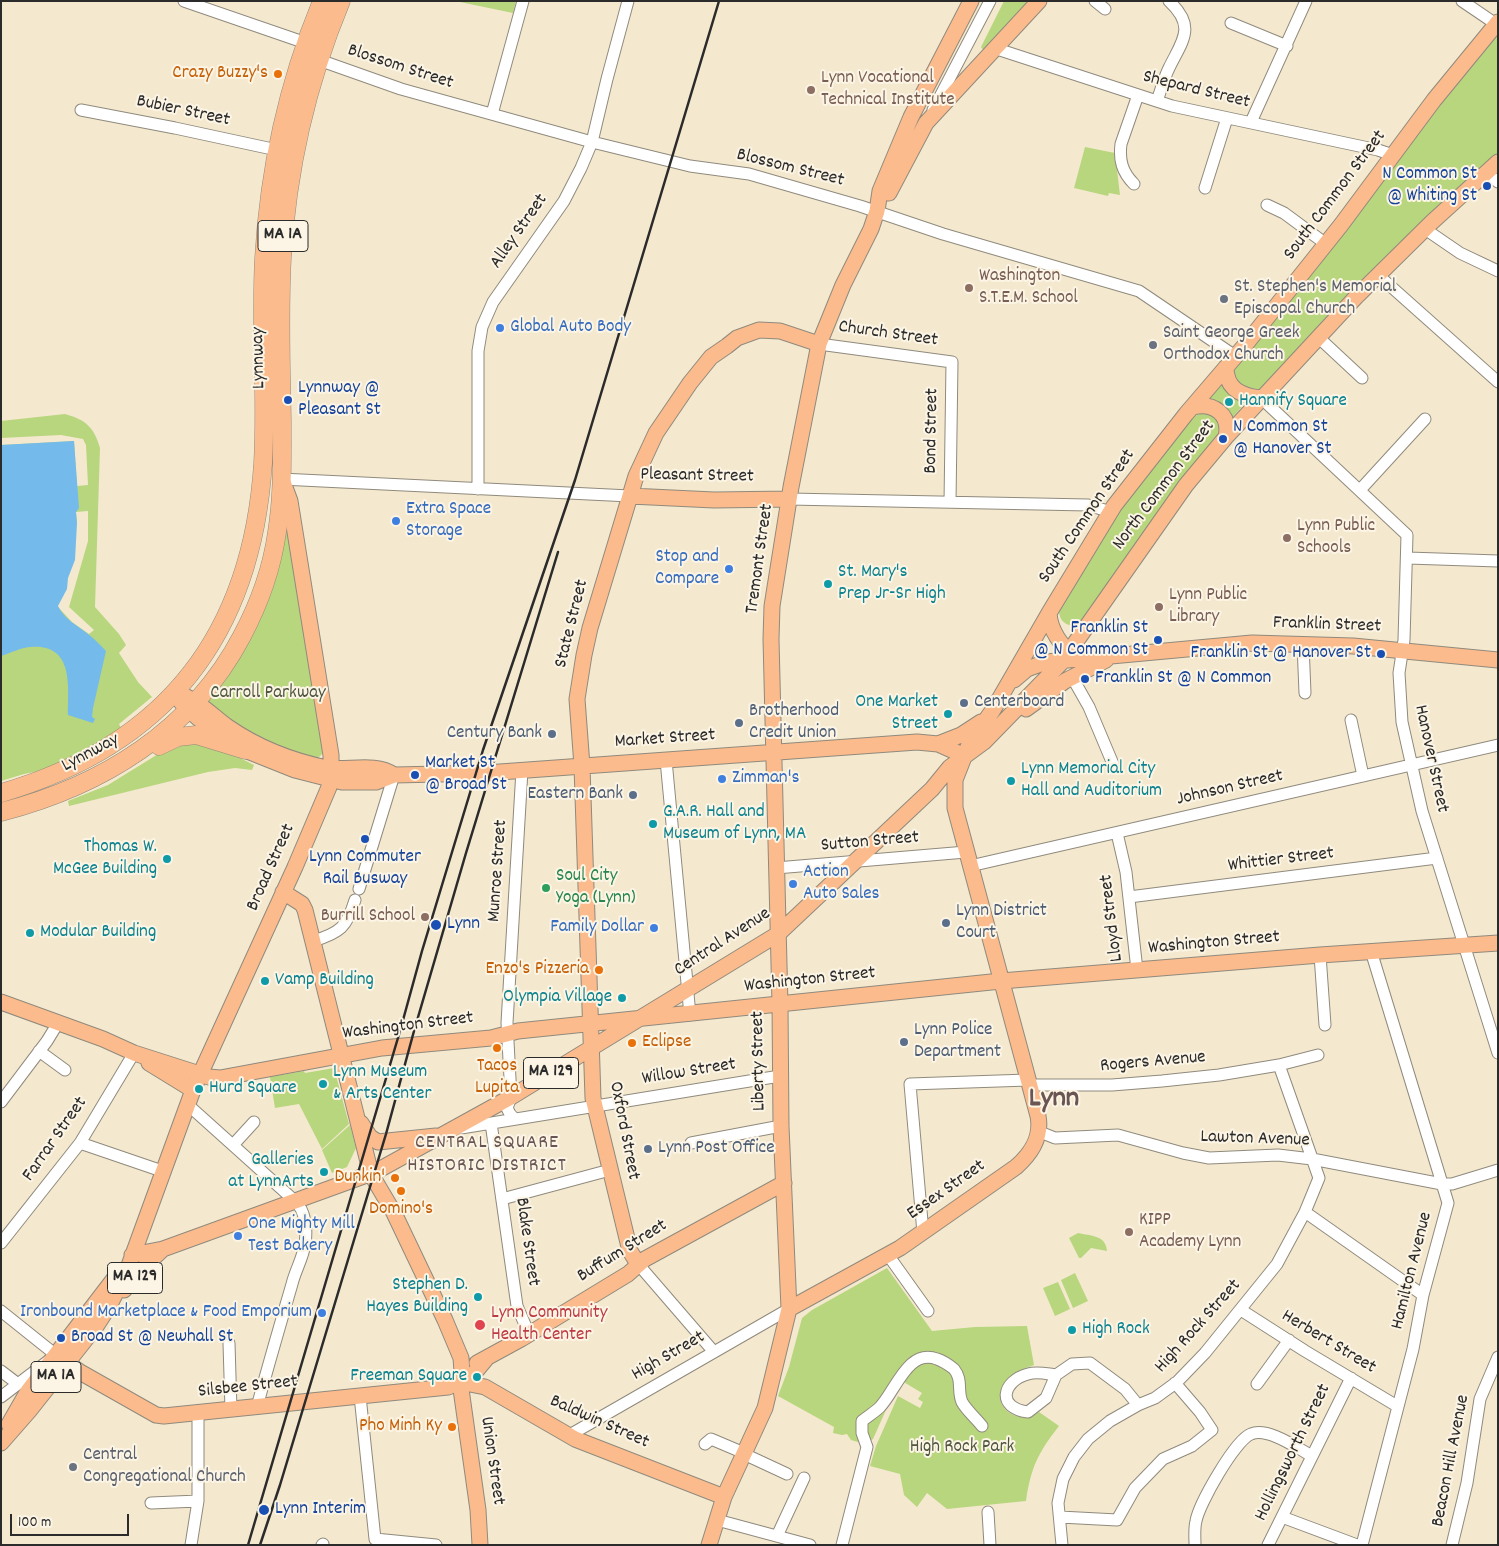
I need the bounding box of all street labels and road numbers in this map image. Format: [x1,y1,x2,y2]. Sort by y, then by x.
street label: Blossom Street [344,40,456,96]
street label: Shepard Street [1140,67,1252,115]
street label: Bubier Street [134,91,232,133]
street label: South Common Street [1280,127,1392,265]
street label: Blossom Street [734,145,846,193]
street label: Alley Street [486,190,554,274]
road number: MA 1A [258,220,308,252]
street label: Church Street [837,317,939,353]
street label: Lynnway [248,327,272,389]
street label: Bond Street [921,388,945,474]
street label: North Common Street [1109,417,1221,555]
street label: South Common Street [1035,446,1141,588]
street label: Pleasant Street [640,465,754,489]
street label: Tremont Street [742,503,780,615]
street label: State Street [551,577,595,671]
street label: Franklin Street [1272,613,1382,639]
street label: Hanover Street [1407,703,1453,815]
street label: Market Street [614,725,716,755]
street label: Lynnway [58,729,124,779]
street label: Johnson Street [1175,766,1285,812]
street label: Munroe Street [484,819,514,923]
street label: Broad Street [243,821,301,915]
street label: Sutton Street [820,827,920,859]
street label: Whittier Street [1227,843,1335,879]
street label: Lloyd Street [1096,873,1130,963]
street label: Central Avenue [671,903,775,983]
street label: Washington Street [1147,927,1281,961]
street label: Washington Street [743,963,877,999]
street label: Washington Street [341,1008,475,1046]
street label: Liberty Street [748,1011,772,1111]
street label: Rogers Avenue [1099,1047,1207,1079]
street label: Willow Street [640,1054,738,1092]
road number: MA 129 [524,1058,578,1088]
street label: Oxford Street [602,1080,644,1182]
street label: Farrar Street [19,1093,93,1187]
street label: Lawton Avenue [1200,1127,1310,1153]
street label: Essex Street [903,1156,991,1226]
street label: Blake Street [509,1196,543,1288]
street label: Hamilton Avenue [1387,1210,1439,1332]
street label: Buffum Street [574,1215,672,1289]
road number: MA 129 [108,1262,162,1294]
street label: High Rock Street [1151,1275,1247,1379]
street label: Herbert Street [1277,1306,1379,1380]
street label: High Street [628,1327,710,1387]
road number: MA 1A [31,1361,81,1392]
street label: Silsbee Street [197,1371,299,1405]
street label: Hollingsworth Street [1251,1381,1337,1525]
street label: Baldwin Street [546,1391,652,1455]
street label: Beacon Hill Avenue [1428,1393,1476,1529]
street label: Union Street [474,1415,508,1507]

